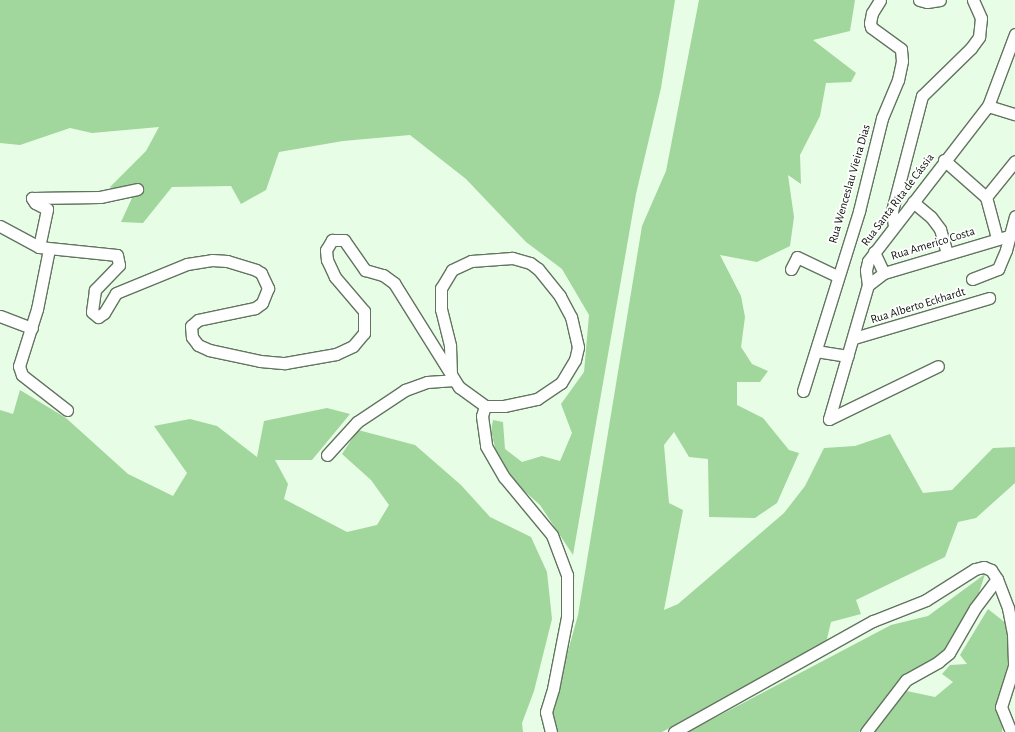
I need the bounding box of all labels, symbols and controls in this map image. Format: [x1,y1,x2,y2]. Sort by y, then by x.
street label: Rua Wenceslau Vieira Dias [826,123,874,245]
street label: Rua Santa Rita de Cássia [858,151,938,249]
street label: Rua Americo Costa [889,224,977,264]
street label: Rua Alberto Eckhardt [869,285,967,327]

